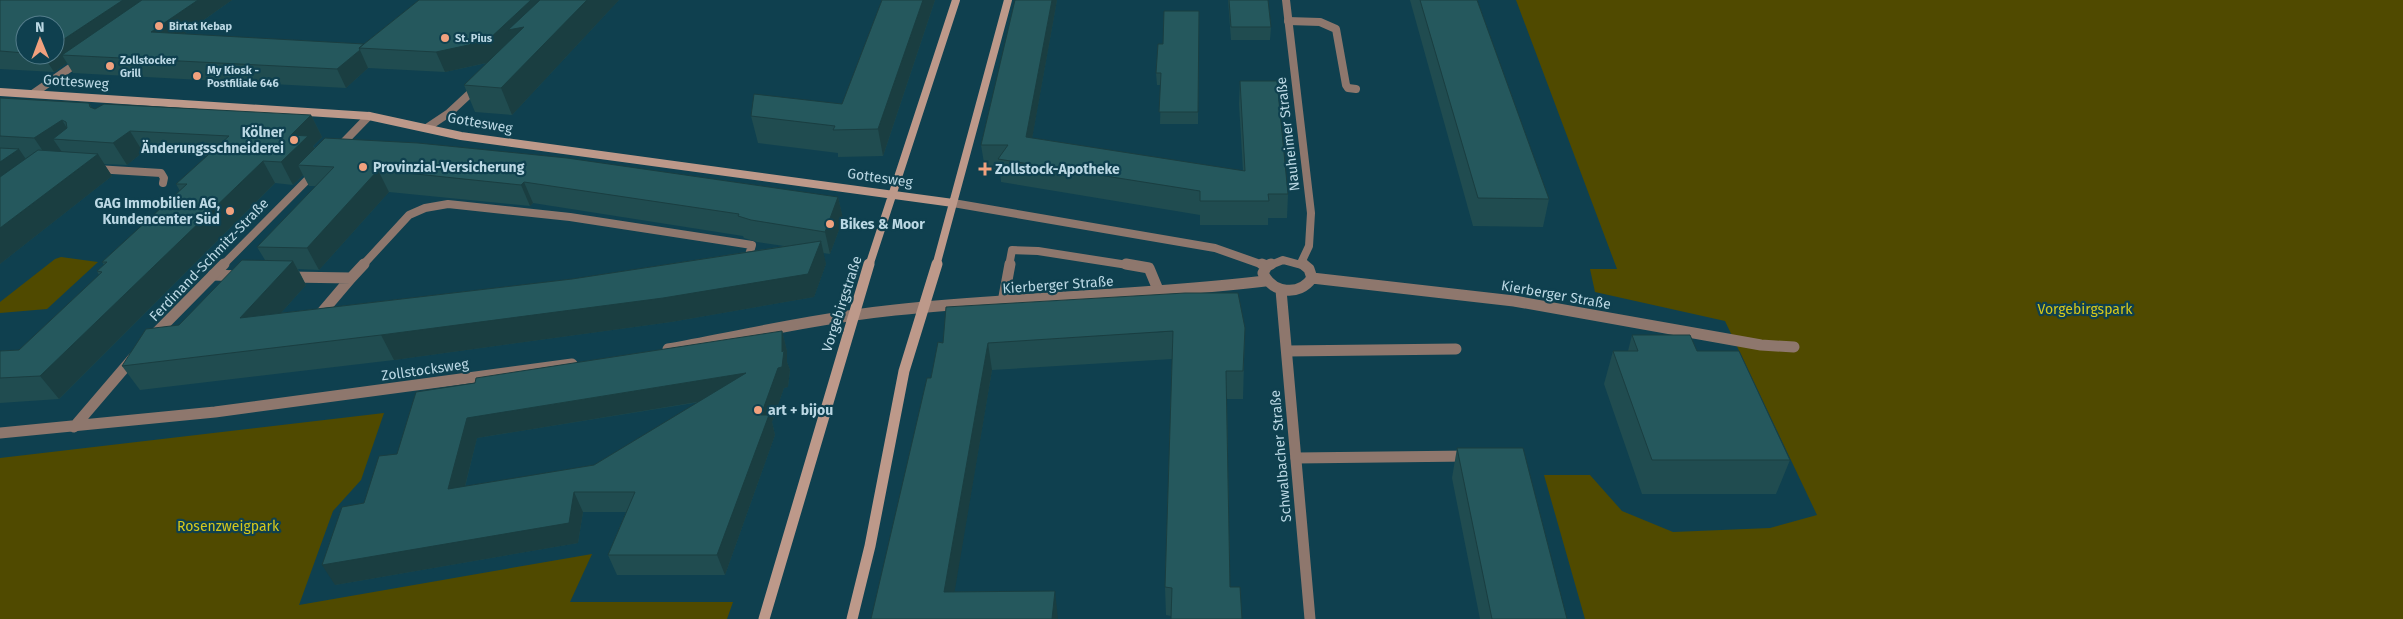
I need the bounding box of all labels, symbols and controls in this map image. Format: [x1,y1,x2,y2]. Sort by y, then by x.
north arrow [15,15,65,65]
text: N [35,19,45,36]
marker: Birtat Kebap [153,20,165,32]
place label: Birtat Kebap [169,20,233,33]
marker: St. Pius [439,32,451,44]
place label: St. Pius [455,32,493,45]
place label: Zollstocker Grill [120,54,177,80]
marker: Zollstocker Grill [104,60,116,72]
place label: My Kiosk - Postfiliale 646 [207,64,279,90]
marker: My Kiosk - Postfiliale 646 [191,70,203,82]
street label: Gottesweg [43,71,110,93]
street label: Nauheimer Straße [1273,76,1303,192]
street label: Gottesweg [446,109,515,137]
place label: Kölner Änderungsschneiderei [140,124,284,157]
marker: Kölner Änderungsschneiderei [288,134,300,146]
place label: Provinzial-Versicherung [373,159,525,176]
marker: Provinzial-Versicherung [357,161,369,173]
place label: Zollstock-Apotheke [995,161,1120,178]
marker: Zollstock-Apotheke [979,163,991,175]
street label: Gottesweg [846,165,915,191]
place label: GAG Immobilien AG, Kundencenter Süd [95,195,220,228]
street label: Ferdinand-Schmitz-Straße [146,195,272,325]
marker: GAG Immobilien AG, Kundencenter Süd [224,205,236,217]
place label: Bikes & Moor [840,216,925,233]
marker: Bikes & Moor [824,218,836,230]
street label: Vorgebirgstraße [818,254,866,354]
street label: Kierberger Straße [1002,273,1114,297]
street label: Kierberger Straße [1500,277,1612,313]
park label: Vorgebirgspark [2037,301,2133,318]
street label: Zollstocksweg [380,355,471,385]
street label: Schwalbacher Straße [1267,389,1295,523]
place label: art + bijou [768,402,833,419]
marker: art + bijou [752,404,764,416]
park label: Rosenzweigpark [177,518,280,535]

